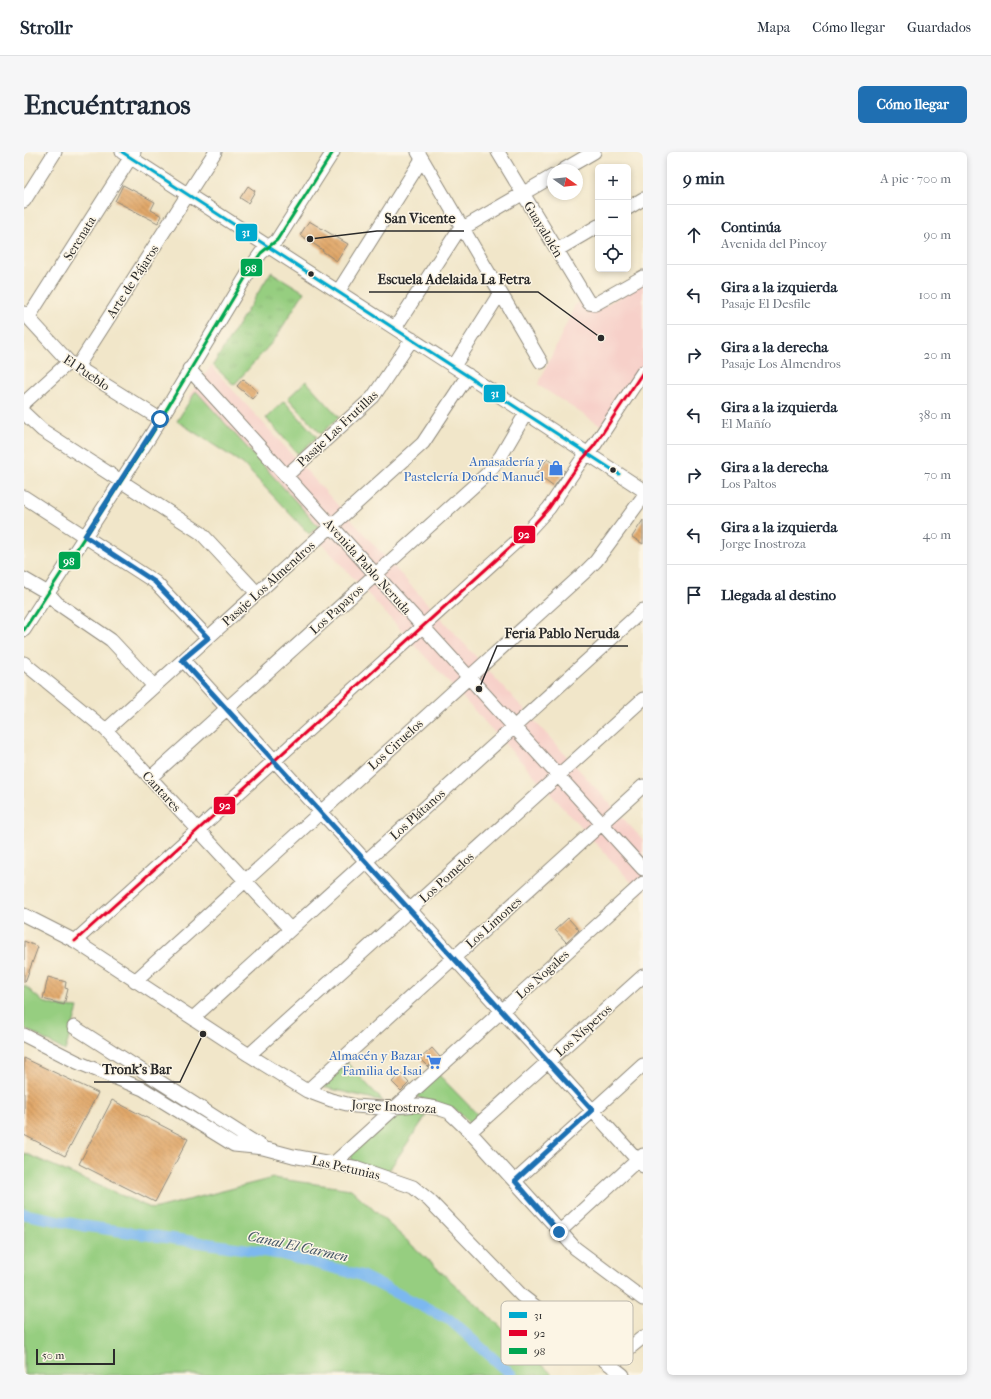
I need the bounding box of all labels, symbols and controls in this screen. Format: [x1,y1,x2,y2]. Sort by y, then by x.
text: Strollr [20,17,73,39]
text: Mapa [757,19,790,36]
text: Cómo llegar [812,19,885,36]
text: Guardados [907,19,971,36]
button: Cómo llegar [858,86,967,123]
text: Encuéntranos [24,88,191,121]
north arrow [547,164,583,200]
map controls [595,164,631,272]
button: + [595,164,631,200]
text: 9 min [683,168,725,188]
text: A pie · 700 m [880,171,951,186]
street label: Guayalolén [521,199,566,260]
button: − [595,200,631,236]
callout: San Vicente [377,205,464,231]
text: San Vicente [385,210,456,227]
street label: Serenata [60,213,99,263]
text: Continúa [721,218,781,236]
line badge: 31 [235,223,258,242]
icon: ahead [683,224,705,246]
text: 31 [242,226,250,239]
text: 90 m [923,227,951,242]
button: locate [595,236,631,272]
text: Avenida del Pincoy [721,236,827,251]
street label: Arte de Pájaros [103,242,162,321]
line badge: 98 [240,258,263,277]
text: 98 [244,262,257,275]
callout: Escuela Adelaida La Fetra [369,266,538,292]
unlabelled marker [306,269,316,279]
text: Escuela Adelaida La Fetra [378,271,531,288]
text: Gira a la izquierda [721,278,837,296]
icon: left [683,284,705,306]
text: 100 m [918,287,951,302]
text: Pasaje El Desfile [721,296,811,311]
text: Gira a la derecha [721,338,828,356]
icon: right [683,344,705,366]
text: 20 m [924,347,951,362]
street label: El Pueblo [61,351,113,394]
text: Pasaje Los Almendros [721,356,841,371]
line badge: 31 [483,384,506,403]
street label: Pasaje Las Frutillas [294,387,381,470]
text: 31 [491,387,499,400]
text: Gira a la izquierda [721,398,837,416]
icon: left [683,404,705,426]
text: 380 m [918,407,951,422]
route start [151,410,169,428]
text: El Mañío [721,416,771,431]
place label: Amasadería y Pastelería Donde Manuel [404,454,545,484]
text: Gira a la derecha [721,458,828,476]
shop icon: Amasadería y Pastelería Donde Manuel [547,459,565,477]
icon: right [683,464,705,486]
unlabelled marker [608,465,618,475]
text: 70 m [924,467,951,482]
text: Los Paltos [721,476,776,491]
street label: Avenida Pablo Neruda [320,515,415,618]
text: Gira a la izquierda [721,518,837,536]
icon: left [683,524,705,546]
line badge: 92 [513,525,536,544]
text: 40 m [923,527,951,542]
text: 92 [517,528,530,541]
text: Jorge Inostroza [721,536,806,551]
street label: Pasaje Los Almendros [219,538,318,629]
line badge: 98 [58,551,81,570]
text: 98 [62,555,75,568]
street label: Los Papayos [307,581,366,637]
icon: arrive [683,584,705,606]
text: Llegada al destino [721,586,836,604]
callout: Feria Pablo Neruda [497,620,628,646]
text: Feria Pablo Neruda [503,625,620,642]
street label: Los Ciruelos [365,716,426,773]
street label: Cantares [139,768,184,815]
street label: Los Plátanos [387,786,448,843]
line badge: 92 [213,796,236,815]
text: 92 [218,799,231,812]
street label: Los Pomelos [416,849,477,906]
street label: Los Limones [462,893,524,951]
street label: Los Nogales [513,947,572,1002]
street label: Los Nísperos [552,1001,615,1060]
place label: Almacén y Bazar Familia de Isai [328,1048,422,1078]
supermarket icon: Almacén y Bazar Familia de Isai [425,1053,443,1071]
callout: Tronk's Bar [94,1056,180,1082]
text: Tronk's Bar [101,1061,173,1078]
street label: Jorge Inostroza [350,1097,438,1116]
street label: Las Petunias [310,1152,382,1183]
route end [550,1223,568,1241]
water label: Canal El Carmen [246,1228,350,1265]
legend [501,1301,633,1365]
text: 31 [534,1309,543,1322]
text: 92 [534,1327,546,1340]
text: 98 [534,1345,545,1358]
scale bar [36,1347,115,1366]
text: 50 m [42,1349,64,1362]

